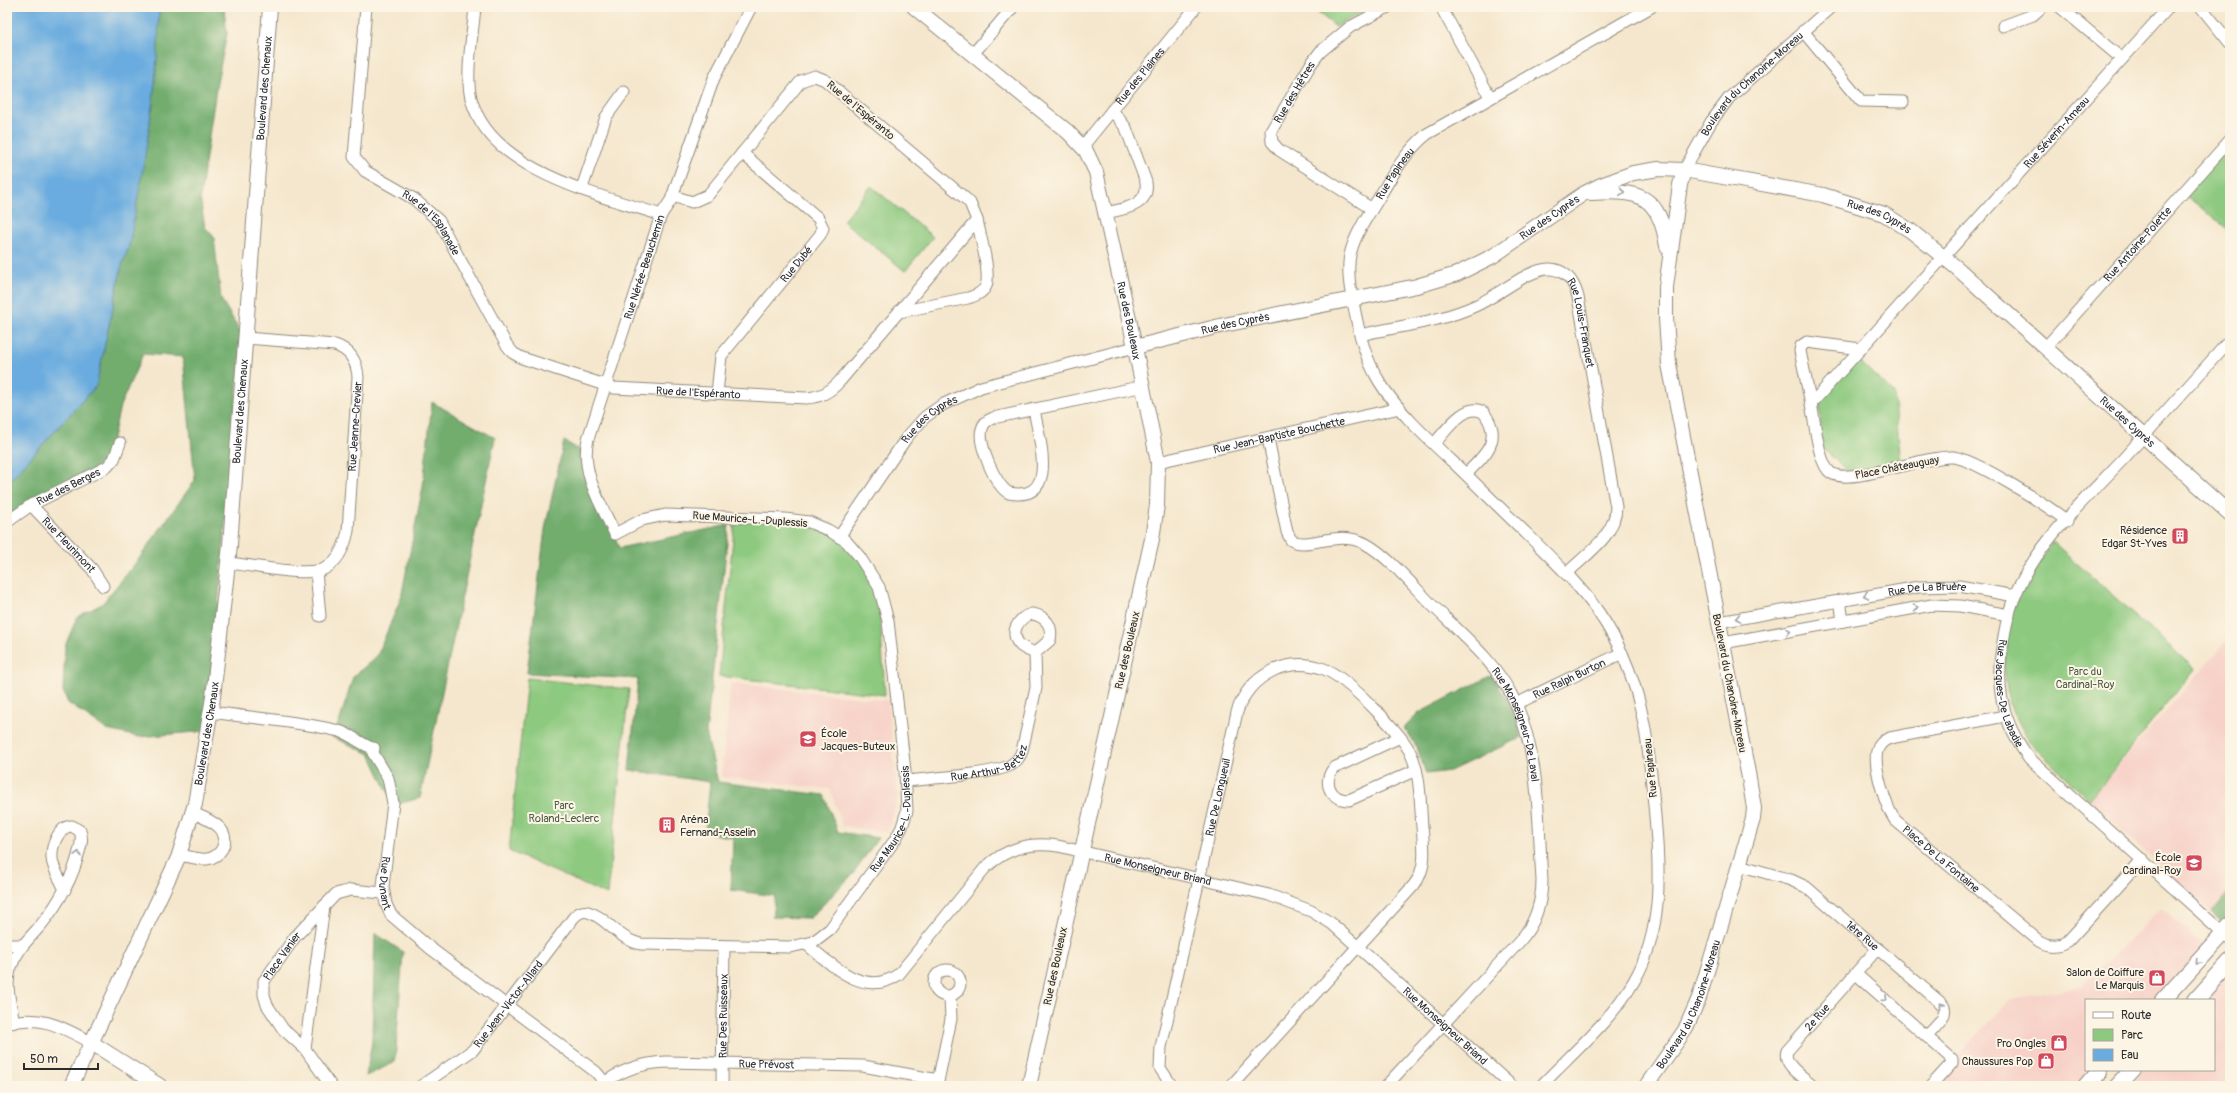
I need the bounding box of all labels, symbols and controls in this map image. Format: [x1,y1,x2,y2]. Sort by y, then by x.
street label: Boulevard du Chanoine-Moreau [1699,29,1806,138]
street label: Boulevard des Chenaux [254,35,275,141]
street label: Rue des Plaines [1113,45,1167,108]
street label: Rue des Hêtres [1271,59,1318,126]
street label: Rue de l'Espéranto [824,78,897,143]
street label: Rue Séverin-Ameau [2021,94,2092,171]
street label: Rue Papineau [1373,145,1417,202]
street label: Rue de l'Esplanade [400,188,463,258]
one-way arrow [1619,188,1625,197]
street label: Rue des Cyprès [1517,193,1582,243]
street label: Rue des Cyprès [1845,197,1914,237]
street label: Rue Antoine-Polette [2101,204,2175,285]
street label: Rue Nérée-Beauchemin [621,213,668,321]
street label: Rue Dubé [778,243,815,285]
street label: Rue Louis-Franquet [1564,276,1597,369]
street label: Rue des Bouleaux [1114,280,1143,361]
street label: Rue des Cyprès [1200,310,1271,337]
street label: Boulevard des Chenaux [230,359,251,464]
street label: Rue Jeanne-Crevier [346,381,365,472]
street label: Rue de l'Espéranto [656,384,741,402]
street label: Rue des Cyprès [899,393,960,446]
street label: Rue des Cyprès [2097,394,2157,450]
street label: Rue Jean-Baptiste Bouchette [1212,414,1347,456]
street label: Place Châteauguay [1854,453,1941,482]
street label: Rue des Berges [34,465,102,508]
street label: Rue Maurice-L.-Duplessis [692,509,808,530]
street label: Rue Fleurimont [39,515,99,575]
place label: Résidence Edgar St-Yves [2102,524,2168,550]
building icon: Résidence Edgar St-Yves [2170,526,2190,546]
street label: Rue De La Bruère [1887,580,1968,599]
one-way arrow [1863,591,1869,599]
one-way arrow [1913,604,1919,612]
street label: Rue des Bouleaux [1112,610,1143,690]
street label: Boulevard du Chanoine-Moreau [1710,613,1749,754]
one-way arrow [1735,614,1741,622]
one-way arrow [1785,627,1792,636]
street label: Rue Jacques-De Labadie [1993,638,2026,750]
street label: Rue Ralph Burton [1531,656,1608,702]
street label: Rue Monseigneur-De Laval [1489,665,1542,783]
park label: Parc du Cardinal-Roy [2056,665,2115,691]
street label: Boulevard des Chenaux [192,681,222,786]
place label: École Jacques-Buteux [821,727,895,753]
school or university icon: École Jacques-Buteux [798,729,818,749]
street label: Rue Papineau [1641,738,1660,798]
street label: Rue Arthur-Bettez [950,743,1030,784]
street label: Rue De Longueuil [1203,757,1233,837]
street label: Rue Maurice-L.-Duplessis [868,765,914,875]
park label: Parc Roland-Leclerc [529,799,600,825]
place label: Aréna Fernand-Asselin [680,813,756,839]
building icon: Aréna Fernand-Asselin [657,815,677,835]
street label: Place De La Fontaine [1900,823,1983,896]
one-way arrow [74,851,82,857]
street label: Rue Monseigneur Briand [1103,851,1213,888]
place label: École Cardinal-Roy [2123,851,2182,877]
school or university icon: École Cardinal-Roy [2184,853,2204,873]
street label: Rue Dunant [376,856,394,912]
street label: 1ère Rue [1843,918,1882,954]
street label: Rue des Bouleaux [1041,926,1070,1006]
street label: Place Vanier [261,929,304,983]
street label: Boulevard du Chanoine-Moreau [1654,938,1723,1072]
one-way arrow [2195,957,2202,965]
street label: Rue Jean-Victor-Allard [471,958,546,1050]
place label: Salon de Coiffure Le Marquis [2066,966,2145,992]
shop icon: Salon de Coiffure Le Marquis [2147,968,2167,988]
street label: Rue Des Ruisseaux [716,974,731,1058]
street label: Rue Monseigneur Briand [1400,985,1490,1068]
one-way arrow [1881,995,1888,1002]
legend [2085,999,2215,1071]
street label: 2e Rue [1802,1001,1833,1033]
one-way arrow [1939,1003,1946,1010]
text: Route [2121,1008,2151,1023]
text: Parc [2121,1028,2143,1043]
shop icon: Pro Ongles [2049,1033,2069,1053]
place label: Pro Ongles [1996,1037,2046,1050]
scale bar [24,1045,98,1071]
text: Eau [2121,1048,2139,1063]
shop icon: Chaussures Pop [2036,1051,2056,1071]
text: 50 m [30,1052,58,1067]
place label: Chaussures Pop [1962,1055,2033,1068]
street label: Rue Prévost [739,1057,795,1072]

